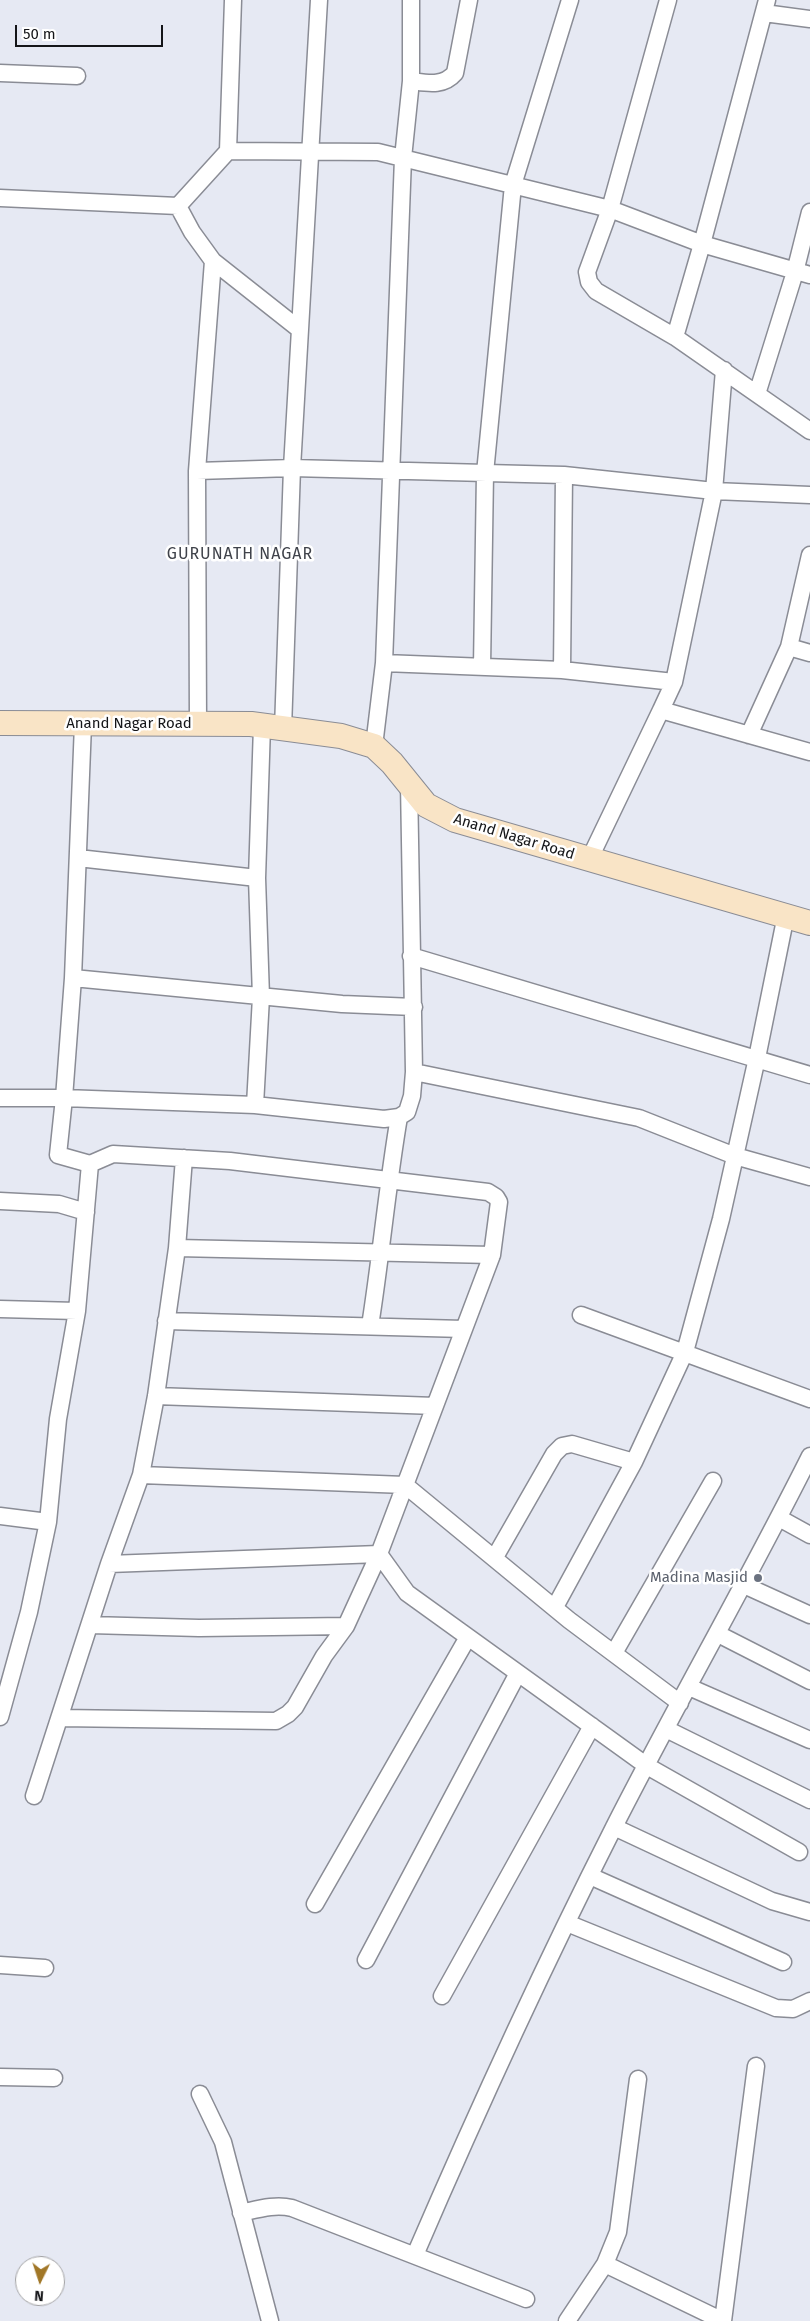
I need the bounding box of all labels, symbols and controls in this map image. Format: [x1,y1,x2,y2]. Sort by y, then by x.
scale bar [18,15,165,47]
text: 50 m [23,25,56,43]
district label: GURUNATH NAGAR [165,545,315,565]
street label: Anand Nagar Road [66,715,192,733]
street label: Anand Nagar Road [451,810,577,864]
place label: Madina Masjid [650,1569,748,1587]
marker: Madina Masjid [752,1572,764,1584]
north arrow [15,2256,65,2306]
text: N [34,2287,44,2304]

